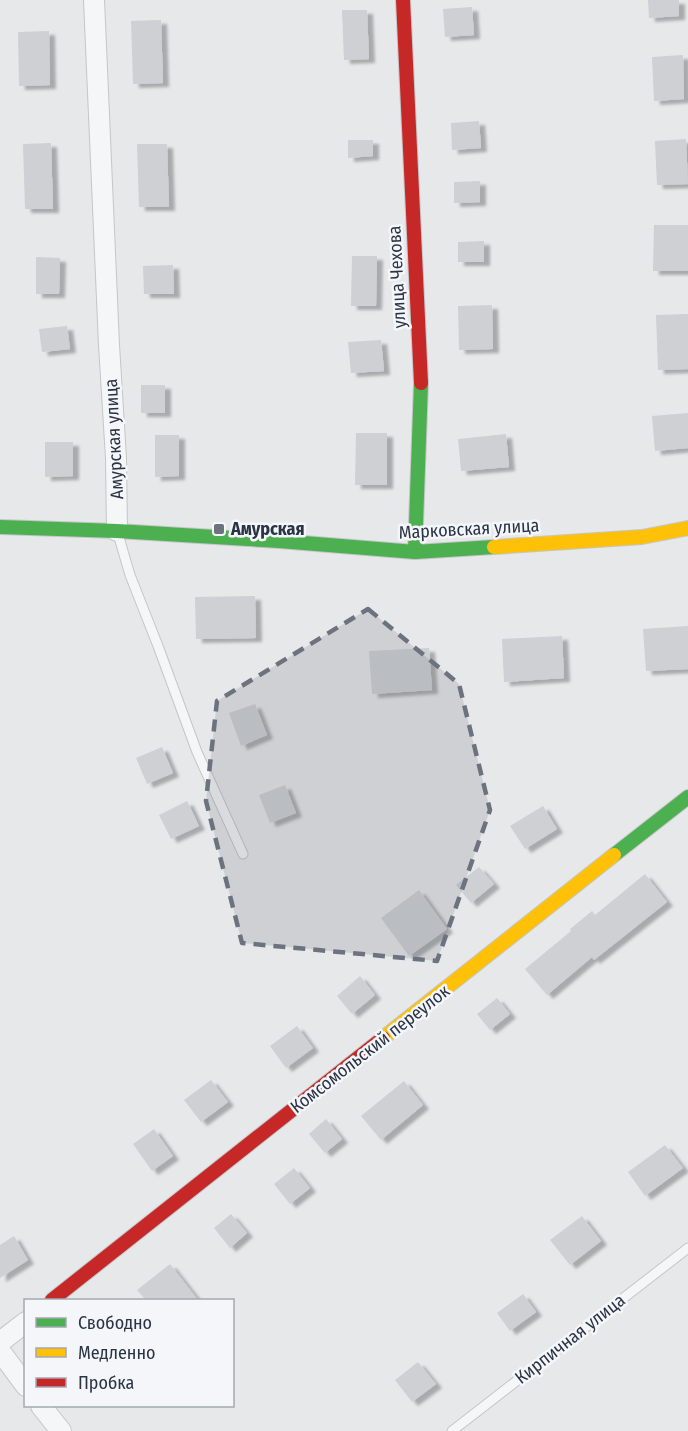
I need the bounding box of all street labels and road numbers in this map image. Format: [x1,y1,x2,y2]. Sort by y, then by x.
street label: улица Чехова [383,225,411,329]
street label: Амурская улица [100,378,128,500]
street label: Марковская улица [398,514,540,544]
street label: Комсомольский переулок [286,980,454,1118]
street label: Кирпичная улица [511,1289,630,1389]

